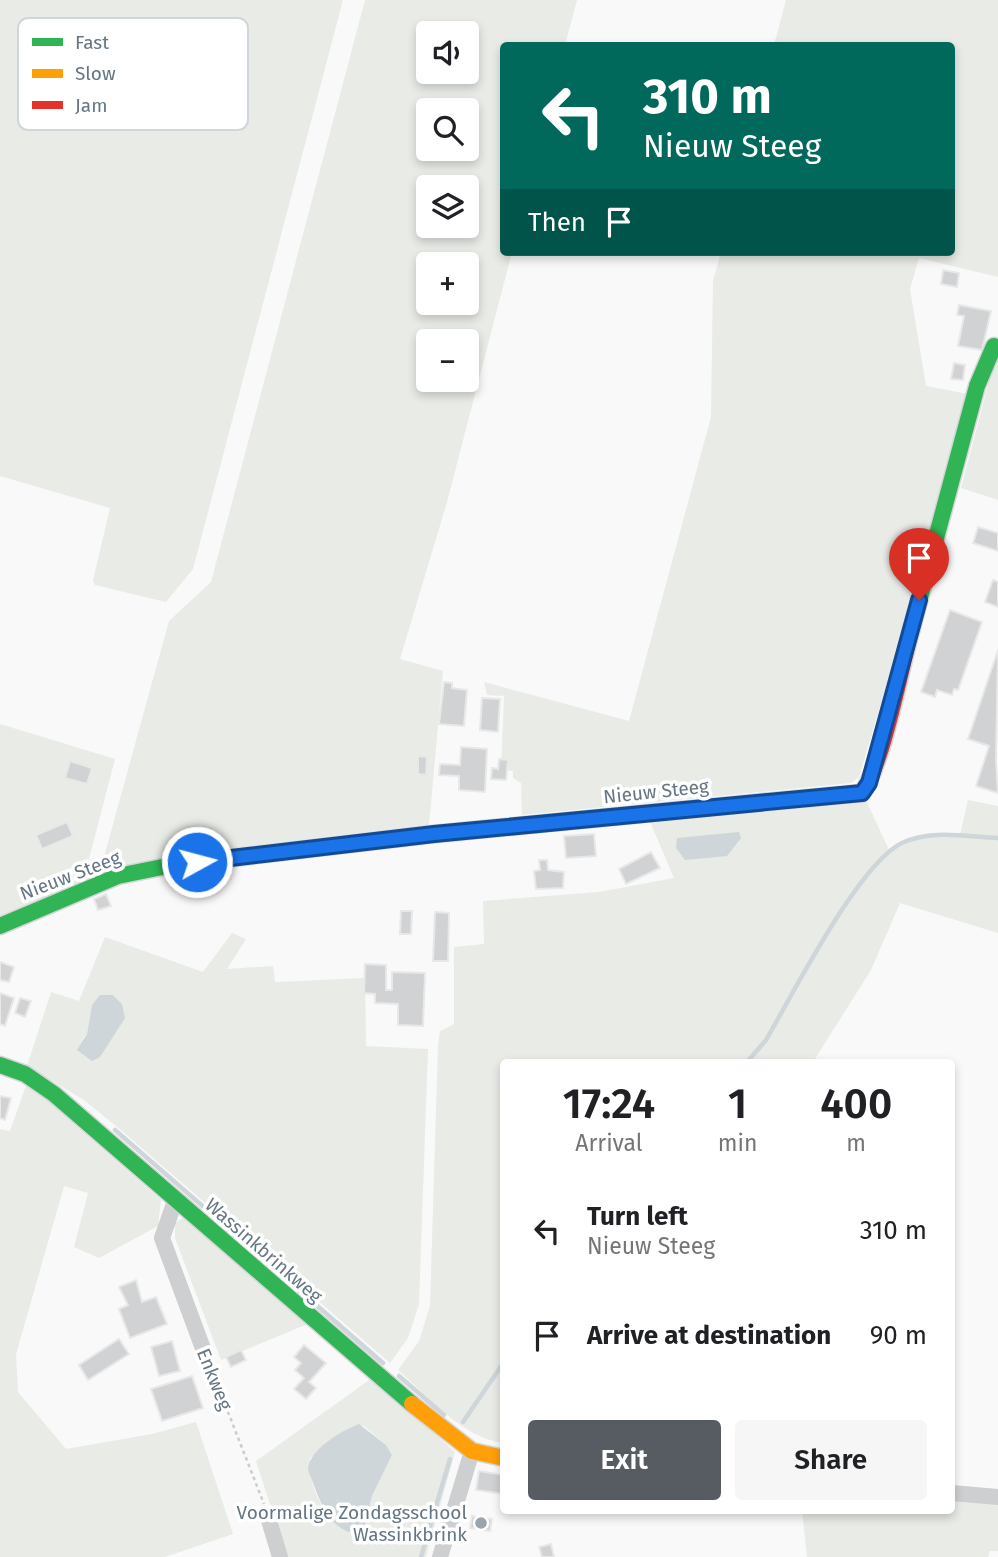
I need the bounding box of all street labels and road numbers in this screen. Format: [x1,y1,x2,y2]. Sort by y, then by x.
street label: Nieuw Steeg [602,775,710,808]
street label: Nieuw Steeg [17,846,124,905]
street label: Wassinkbrinkweg [200,1193,327,1308]
street label: Enkweg [192,1345,237,1414]

